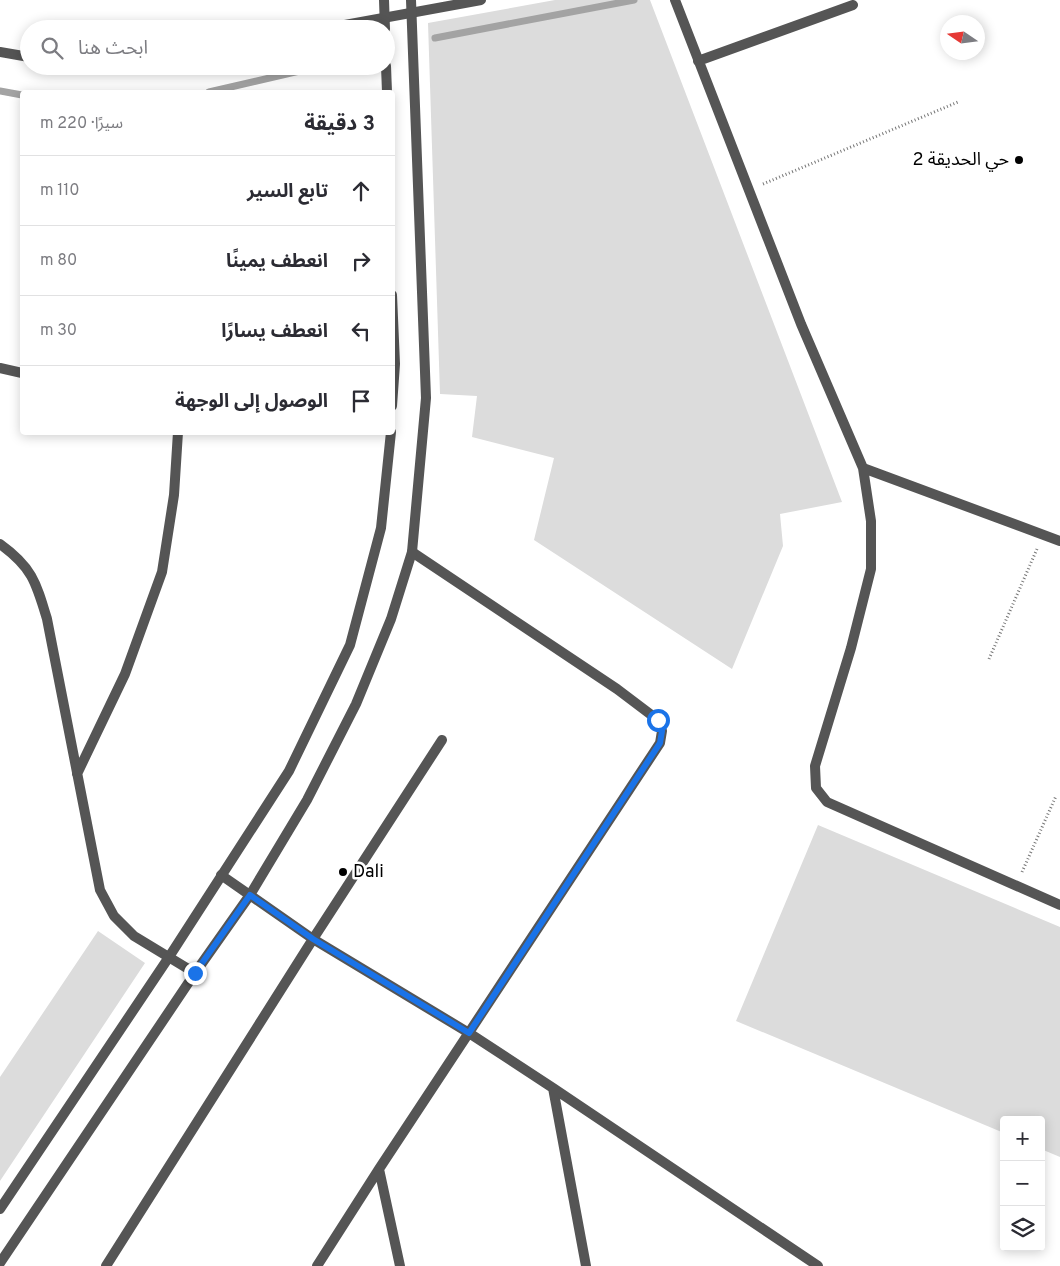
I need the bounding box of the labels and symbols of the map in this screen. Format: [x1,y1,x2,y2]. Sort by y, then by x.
north arrow [940,15,985,60]
place label: حي الحديقة 2 [913,149,1009,172]
marker: حي الحديقة 2 [1013,154,1025,166]
route start [647,709,670,732]
place label: Dali [353,861,384,884]
marker: Dali [337,866,349,878]
route end [184,962,207,985]

